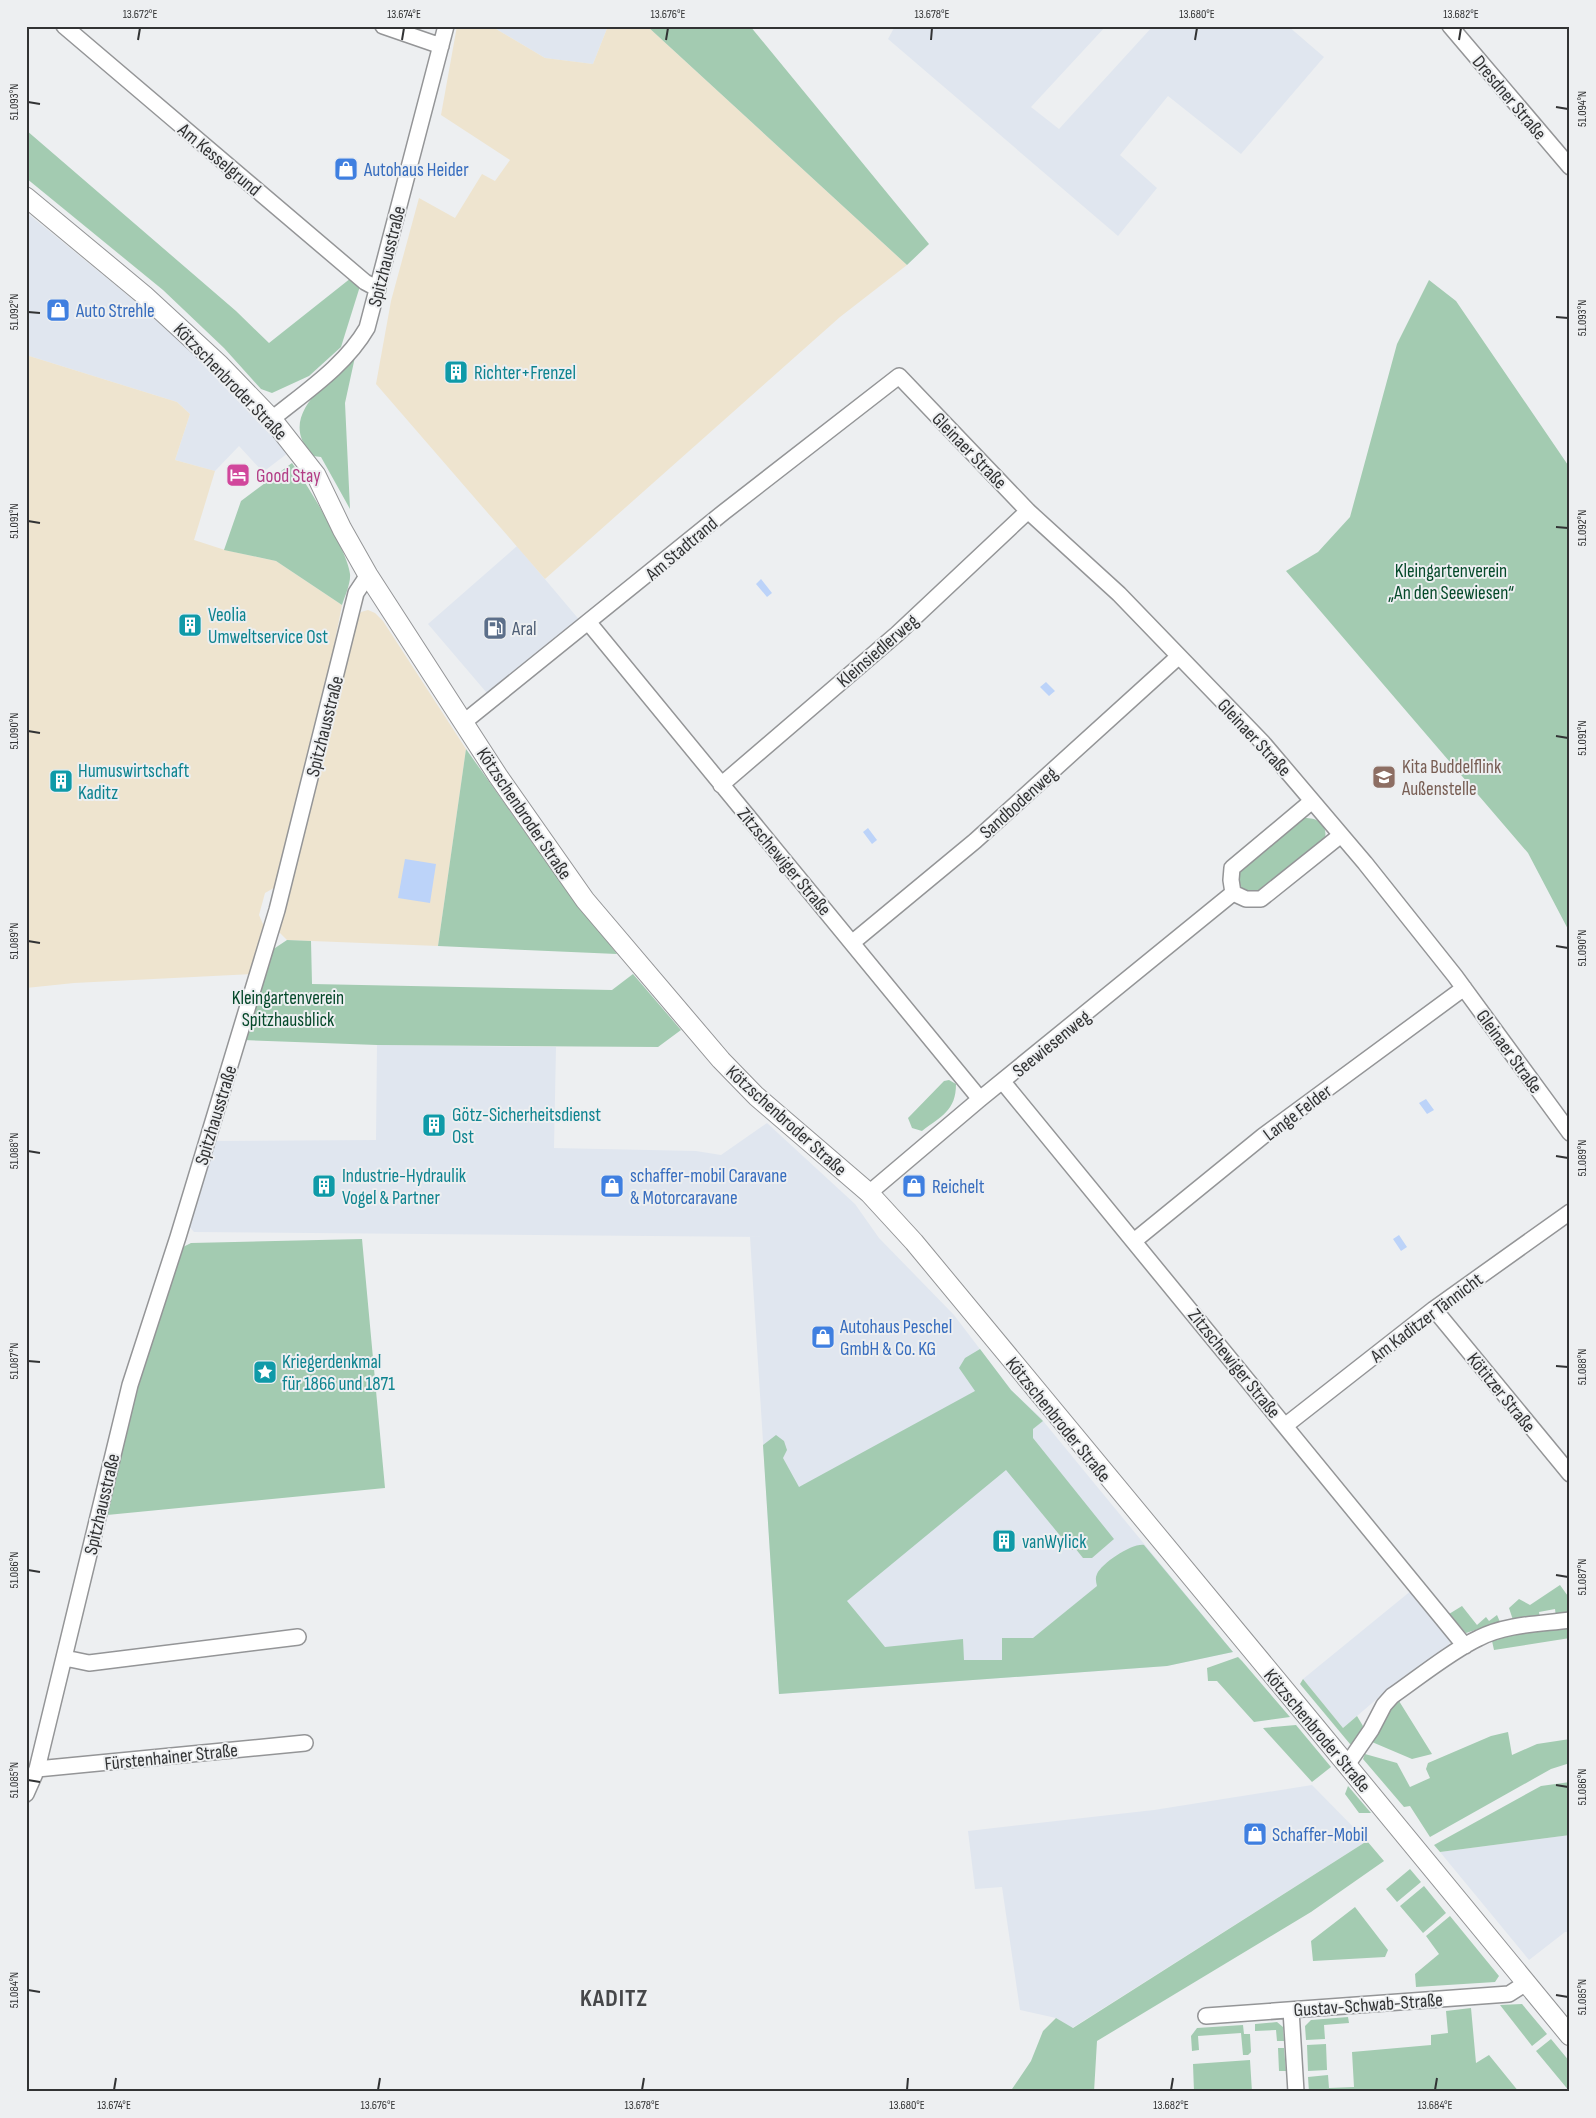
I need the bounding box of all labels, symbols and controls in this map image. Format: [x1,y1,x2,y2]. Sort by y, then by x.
text: 13.672°E [123,7,157,22]
text: 13.674°E [387,7,421,22]
text: 13.676°E [650,7,686,22]
text: 13.678°E [915,7,949,22]
text: 13.680°E [1179,7,1215,22]
text: 13.682°E [1443,7,1479,22]
street label: Dresdner Straße [1467,51,1551,145]
text: 51.093°N [7,84,22,120]
text: 51.094°N [1575,91,1590,127]
street label: Am Kesselgrund [172,118,265,202]
shop icon: Autohaus Heider [333,156,359,182]
place label: Autohaus Heider [363,159,469,182]
street label: Spitzhausstraße [364,204,411,309]
text: 51.092°N [7,294,22,330]
shop icon: Auto Strehle [45,297,71,323]
place label: Auto Strehle [75,300,155,323]
text: 51.093°N [1575,300,1590,336]
street label: Kötzschenbroder Straße [168,319,292,445]
building icon: Richter+Frenzel [443,359,469,385]
place label: Richter+Frenzel [474,362,576,385]
street label: Gleinaer Straße [927,408,1011,494]
hotel icon: Good Stay [225,462,251,488]
place label: Good Stay [256,465,321,488]
text: 51.091°N [7,503,22,539]
text: 51.092°N [1575,510,1590,546]
street label: Am Stadtrand [640,512,723,587]
park label: Kleingartenverein „An den Seewiesen“ [1388,560,1514,605]
place label: Veolia Umweltservice Ost [208,604,328,649]
street label: Kleinsiedlerweg [833,609,924,693]
building icon: Veolia Umweltservice Ost [177,612,203,638]
fuel station icon: Aral [482,615,508,641]
place label: Aral [511,618,537,641]
street label: Spitzhausstraße [302,674,349,779]
street label: Gleinaer Straße [1212,694,1296,782]
text: 51.090°N [7,713,22,749]
text: 51.091°N [1575,720,1590,756]
street label: Kötzschenbroder Straße [471,743,576,884]
place label: Kita Buddelflink Außenstelle [1401,756,1502,801]
place label: Humuswirtschaft Kaditz [78,760,189,805]
street label: Sandbodenweg [975,762,1063,844]
school or university icon: Kita Buddelflink Außenstelle [1371,764,1397,790]
building icon: Humuswirtschaft Kaditz [48,768,74,794]
street label: Zitzschewiger Straße [732,803,836,921]
text: 51.089°N [7,923,22,959]
text: 51.090°N [1575,930,1590,966]
park label: Kleingartenverein Spitzhausblick [232,987,344,1032]
street label: Seewiesenweg [1008,1006,1096,1083]
street label: Gleinaer Straße [1471,1006,1547,1098]
street label: Kötzschenbroder Straße [721,1061,851,1181]
street label: Spitzhausstraße [190,1063,242,1168]
street label: Lange Felder [1259,1080,1337,1146]
place label: Götz-Sicherheitsdienst Ost [452,1104,601,1149]
building icon: Götz-Sicherheitsdienst Ost [421,1112,447,1138]
text: 51.088°N [7,1133,22,1169]
text: 51.089°N [1575,1140,1590,1176]
place label: Industrie-Hydraulik Vogel & Partner [342,1165,467,1210]
place label: schaffer-mobil Caravane & Motorcaravane [630,1165,787,1210]
building icon: Industrie-Hydraulik Vogel & Partner [311,1173,337,1199]
shop icon: schaffer-mobil Caravane & Motorcaravane [599,1173,625,1199]
shop icon: Reichelt [901,1173,927,1199]
place label: Reichelt [932,1176,985,1199]
street label: Am Kaditzer Tännicht [1365,1268,1488,1369]
street label: Zitzschewiger Straße [1183,1305,1285,1423]
place label: Autohaus Peschel GmbH & Co. KG [839,1316,952,1361]
shop icon: Autohaus Peschel GmbH & Co. KG [810,1324,836,1350]
text: 51.087°N [7,1343,22,1379]
street label: Kötitzer Straße [1462,1348,1540,1438]
text: 51.088°N [1575,1349,1590,1385]
place label: Kriegerdenkmal für 1866 und 1871 [282,1351,395,1396]
street label: Kötzschenbroder Straße [1000,1353,1115,1487]
place icon: Kriegerdenkmal für 1866 und 1871 [252,1359,278,1385]
street label: Spitzhausstraße [80,1452,125,1557]
building icon: vanWylick [991,1528,1017,1554]
place label: vanWylick [1022,1531,1087,1554]
text: 51.086°N [7,1552,22,1588]
text: 51.087°N [1575,1559,1590,1595]
street label: Kötzschenbroder Straße [1258,1665,1375,1797]
street label: Fürstenhainer Straße [103,1739,239,1776]
text: 51.085°N [7,1762,22,1798]
text: 51.086°N [1575,1769,1590,1805]
shop icon: Schaffer-Mobil [1242,1821,1268,1847]
place label: Schaffer-Mobil [1272,1824,1368,1847]
text: 51.084°N [7,1972,22,2008]
text: 51.085°N [1575,1979,1590,2015]
district label: KADITZ [580,1984,648,2013]
street label: Gustav-Schwab-Straße [1293,1989,1443,2022]
text: 13.674°E [97,2098,131,2113]
text: 13.676°E [360,2098,396,2113]
text: 13.678°E [625,2098,659,2113]
text: 13.680°E [889,2098,925,2113]
text: 13.682°E [1153,2098,1189,2113]
text: 13.684°E [1417,2098,1453,2113]

